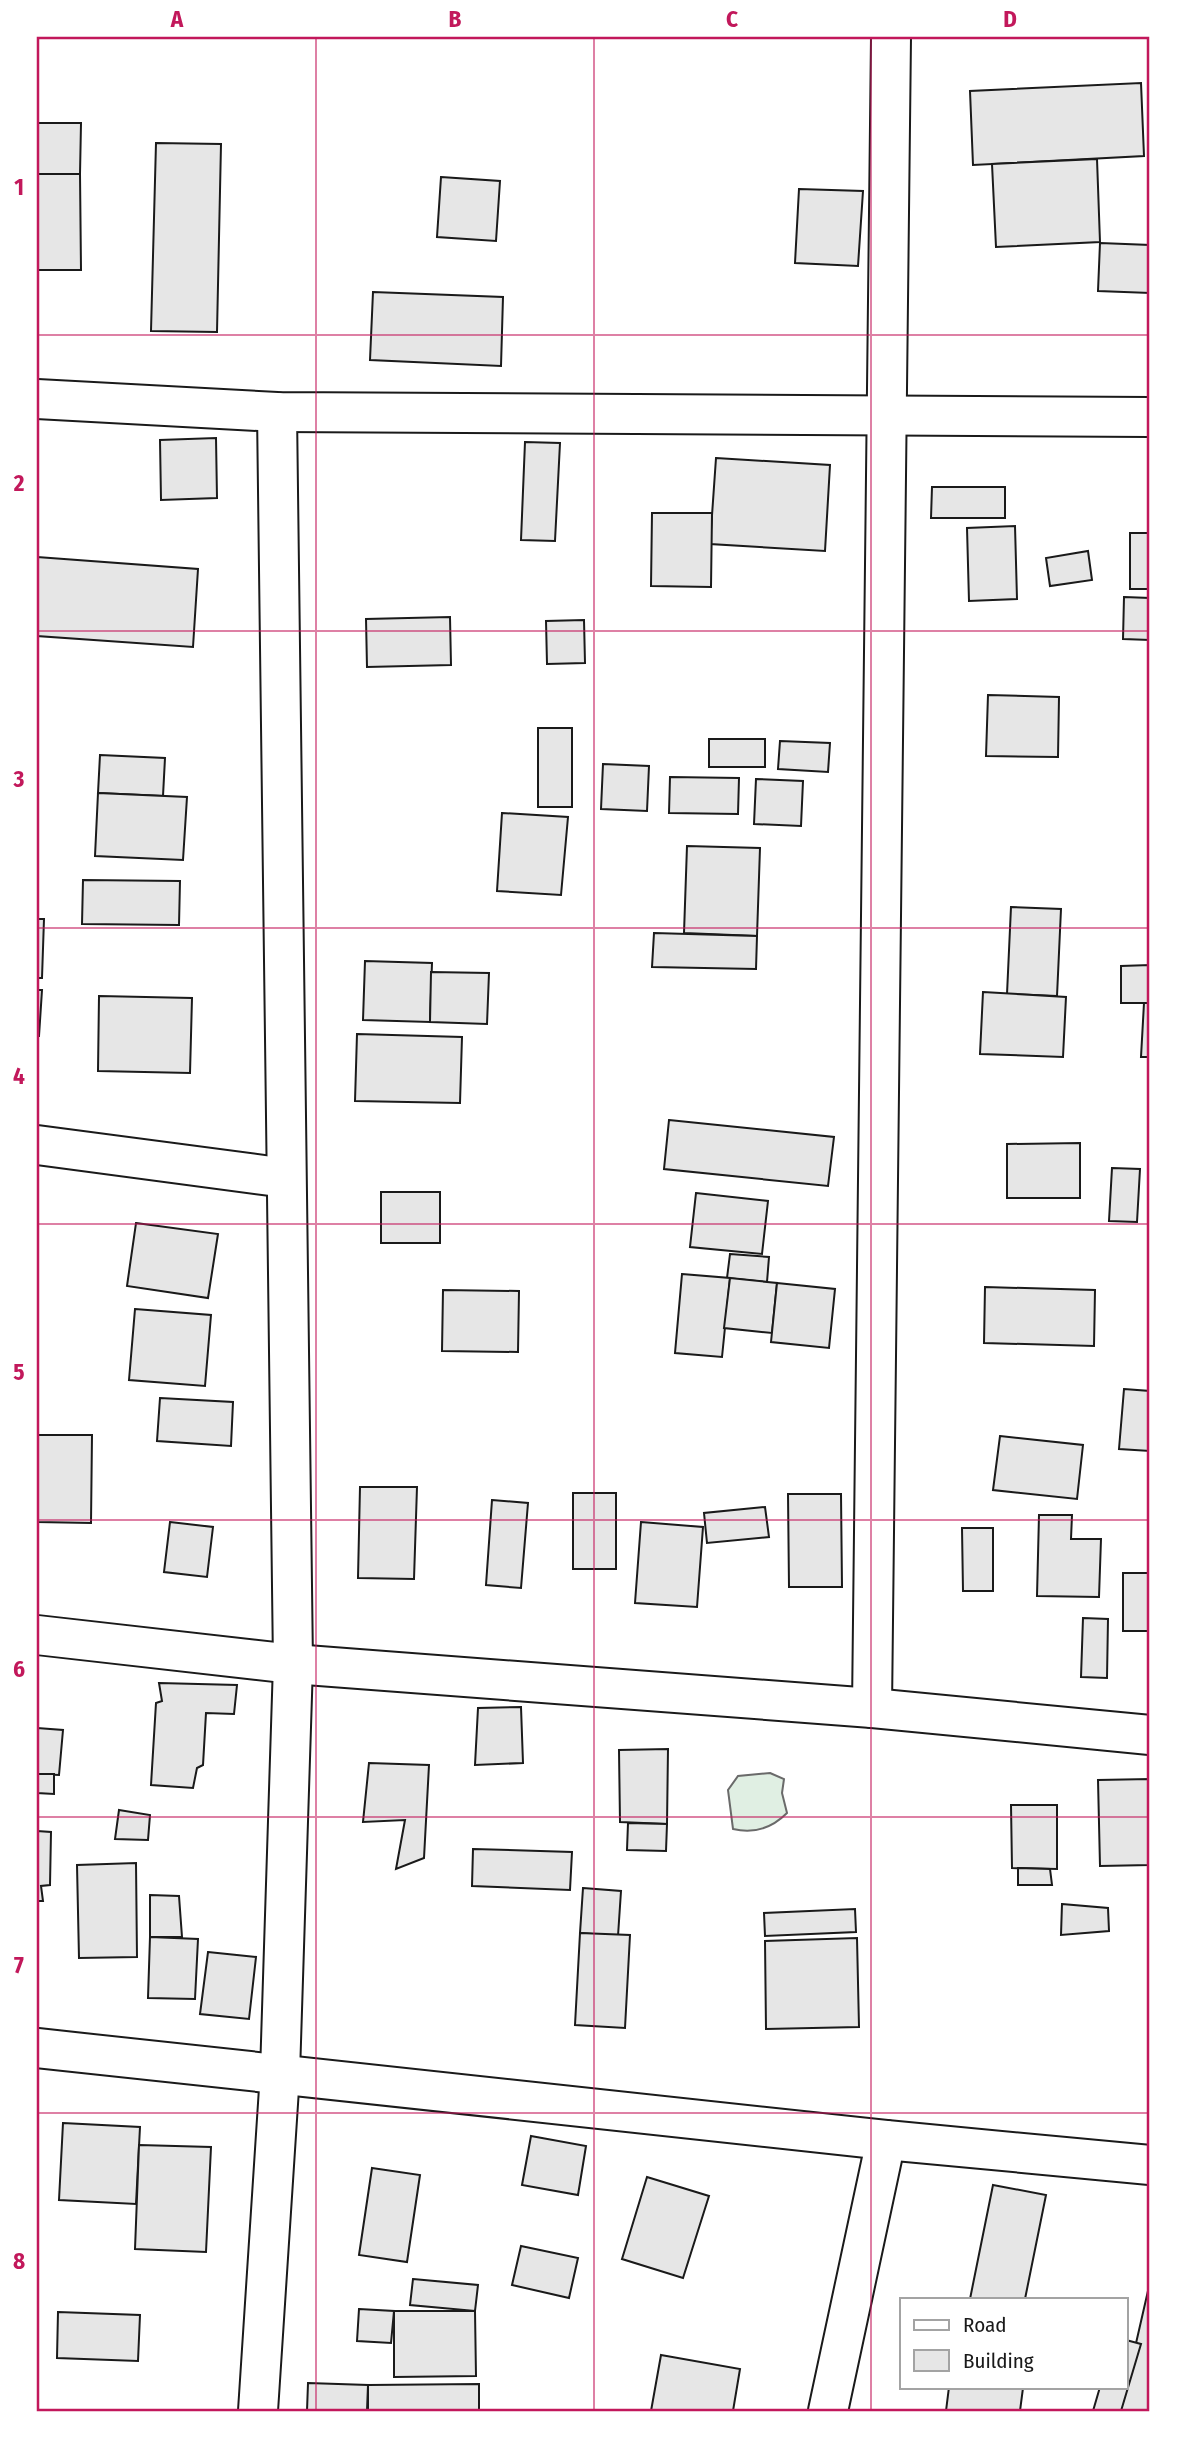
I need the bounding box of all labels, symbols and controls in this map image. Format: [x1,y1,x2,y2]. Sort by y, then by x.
text: A [170,5,184,33]
text: B [449,5,462,33]
text: C [726,5,738,33]
text: D [1003,5,1017,33]
text: 1 [14,173,24,201]
text: 2 [13,469,25,497]
text: 3 [13,765,25,793]
text: 4 [13,1062,25,1090]
text: 5 [13,1358,25,1386]
text: 6 [13,1655,25,1683]
text: 7 [14,1951,24,1979]
text: 8 [13,2247,25,2275]
legend [900,2298,1128,2388]
text: Road [963,2312,1007,2338]
text: Building [963,2348,1034,2374]

